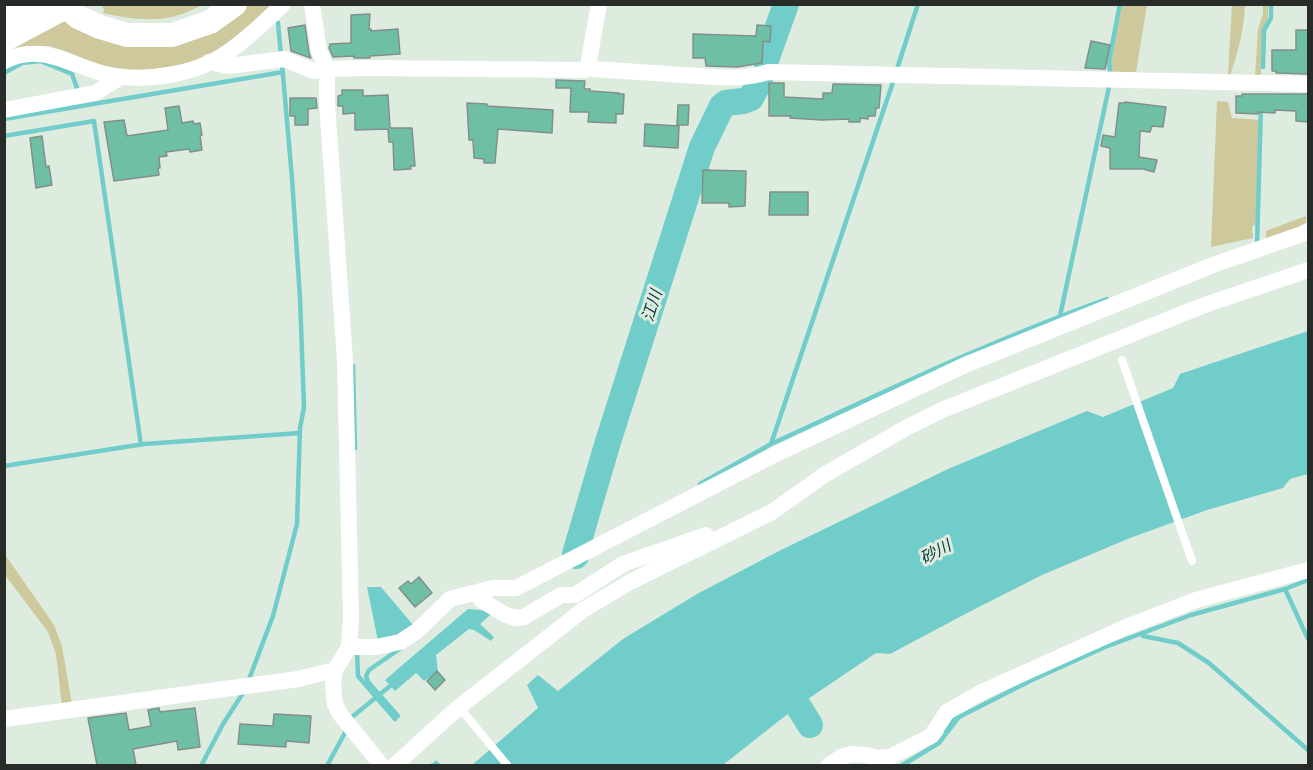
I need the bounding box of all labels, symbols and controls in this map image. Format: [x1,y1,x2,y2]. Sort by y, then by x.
water label: 江川 [639,288,667,324]
water label: 砂川 [917,537,955,569]

